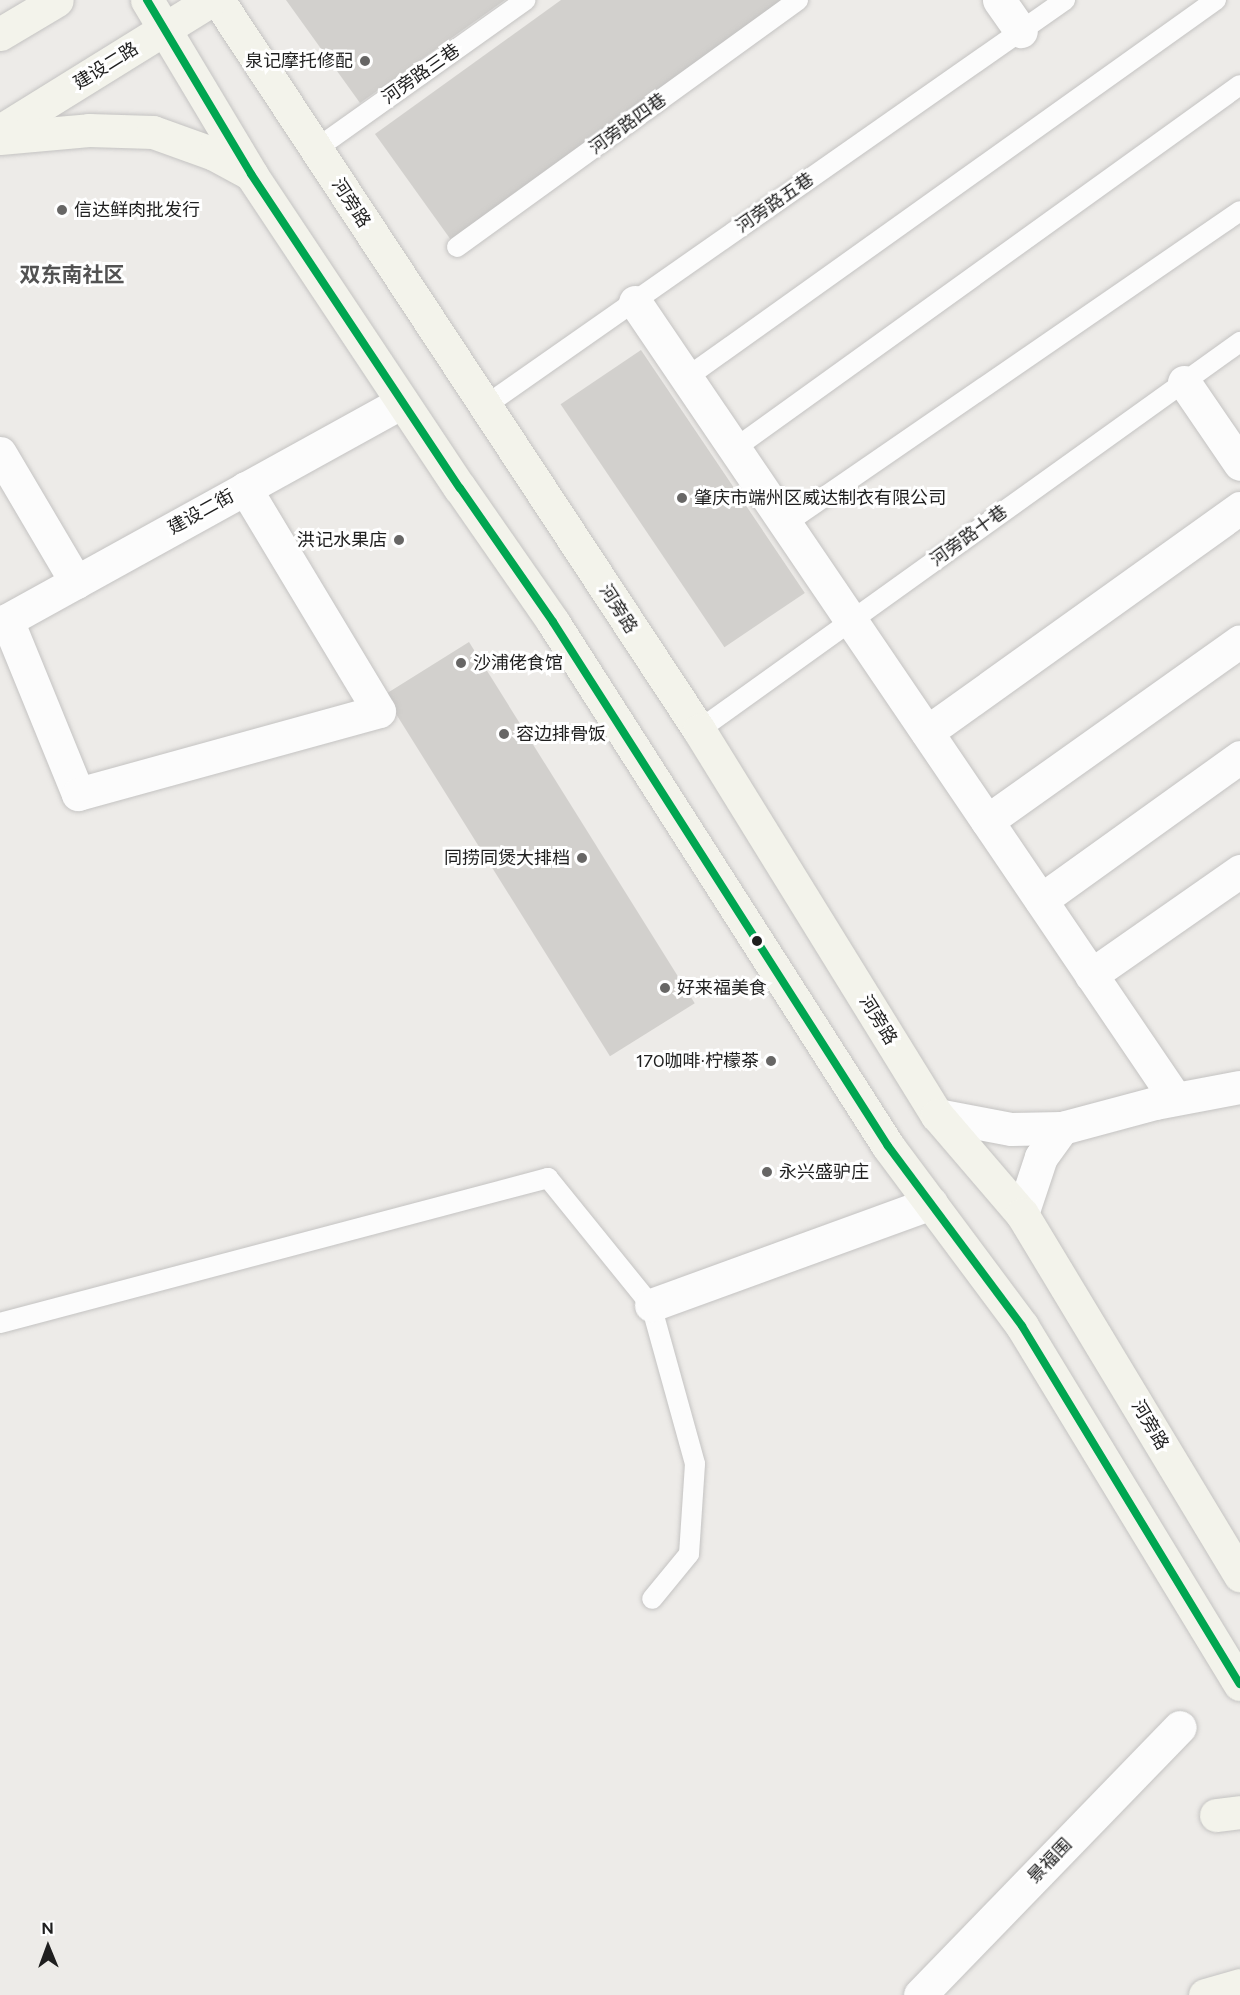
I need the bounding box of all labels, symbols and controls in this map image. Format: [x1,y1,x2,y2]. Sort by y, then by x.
street label: 建设二路 [70,38,142,94]
street label: 河旁路三巷 [378,39,464,109]
place label: 泉记摩托修配 [245,50,353,72]
marker: 泉记摩托修配 [358,54,372,68]
street label: 河旁路四巷 [585,89,671,159]
street label: 河旁路五巷 [732,168,818,238]
street label: 河旁路 [327,174,375,232]
place label: 信达鲜肉批发行 [74,199,200,221]
marker: 信达鲜肉批发行 [55,203,69,217]
district label: 双东南社区 [20,262,124,288]
street label: 建设二街 [164,485,238,539]
place label: 肇庆市端州区威达制衣有限公司 [694,487,946,509]
marker: 肇庆市端州区威达制衣有限公司 [675,491,689,505]
street label: 河旁路十巷 [926,501,1012,571]
place label: 洪记水果店 [297,529,387,551]
marker: 洪记水果店 [392,533,406,547]
street label: 河旁路 [594,580,642,638]
place label: 沙浦佬食馆 [473,652,563,674]
marker: 沙浦佬食馆 [454,656,468,670]
place label: 容边排骨饭 [516,723,606,745]
marker: 容边排骨饭 [497,727,511,741]
place label: 同捞同煲大排档 [444,847,570,869]
marker: 同捞同煲大排档 [575,851,589,865]
unlabelled marker [751,935,763,947]
place label: 好来福美食 [677,977,767,999]
marker: 好来福美食 [658,981,672,995]
street label: 河旁路 [855,991,901,1049]
place label: 170咖啡·柠檬茶 [636,1050,759,1072]
marker: 170咖啡·柠檬茶 [764,1054,778,1068]
place label: 永兴盛驴庄 [779,1161,869,1183]
marker: 永兴盛驴庄 [760,1165,774,1179]
street label: 河旁路 [1127,1396,1173,1454]
street label: 景福围 [1023,1834,1077,1888]
north arrow [18,1917,78,1977]
text: N [41,1919,54,1938]

